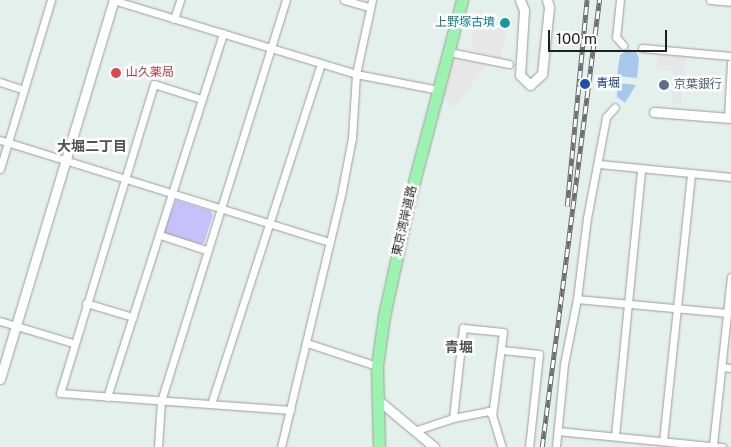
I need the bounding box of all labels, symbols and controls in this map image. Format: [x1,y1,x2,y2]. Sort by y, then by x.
place label: 上野塚古墳 [435,16,495,30]
marker: 上野塚古墳 [499,17,511,29]
scale bar [551,20,670,52]
text: 100 m [556,30,597,47]
place label: 山久薬局 [126,66,174,80]
marker: 山久薬局 [110,67,122,79]
marker: 青堀 [578,77,592,91]
place label: 青堀 [596,77,620,91]
place label: 京葉銀行 [674,78,722,92]
marker: 京葉銀行 [658,79,670,91]
district label: 大堀二丁目 [57,138,127,154]
street label: 東京湾岸道路 [390,184,420,258]
district label: 青堀 [445,339,473,355]

